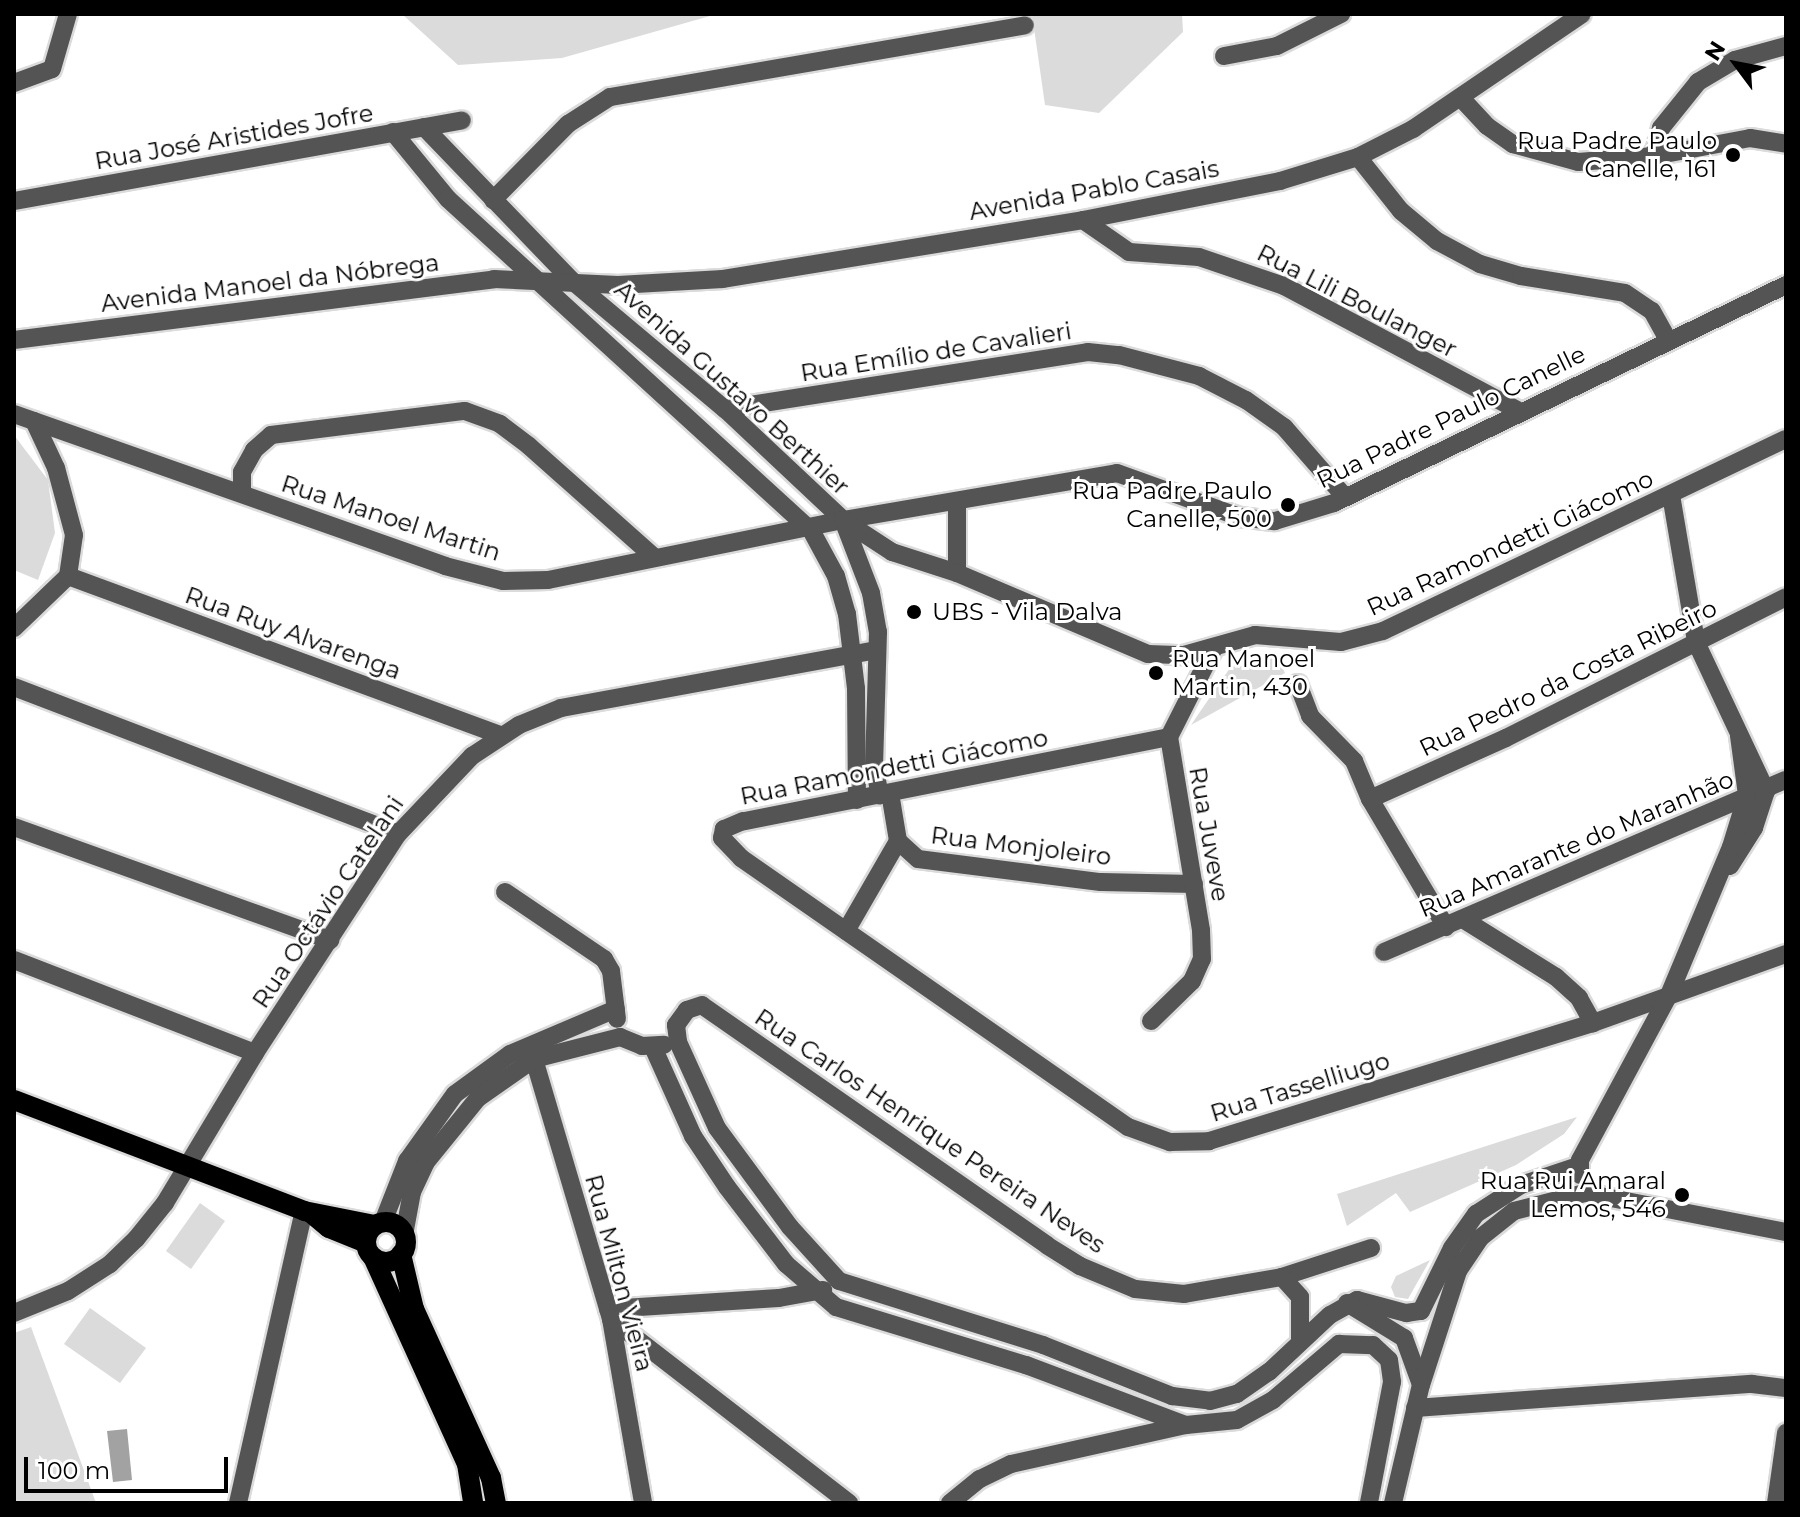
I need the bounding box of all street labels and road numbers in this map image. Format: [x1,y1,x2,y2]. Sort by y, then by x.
street label: Rua José Aristides Jofre [92,98,376,176]
street label: Avenida Pablo Casais [967,154,1221,226]
street label: Rua Lili Boulanger [1252,238,1462,364]
street label: Avenida Manoel da Nóbrega [99,248,441,318]
street label: Avenida Gustavo Berthier [609,275,855,501]
street label: Rua Emílio de Cavalieri [798,316,1074,388]
street label: Rua Padre Paulo Canelle [1312,339,1590,495]
street label: Rua Ramondetti Giácomo [1362,464,1658,622]
street label: Rua Manoel Martin [278,469,504,567]
street label: Rua Ruy Alvarenga [181,581,405,685]
street label: Rua Pedro da Costa Ribeiro [1415,593,1721,763]
street label: Rua Ramondetti Giácomo [738,723,1050,811]
street label: Rua Juveve [1183,764,1235,904]
street label: Rua Amarante do Maranhão [1414,765,1738,923]
street label: Rua Octávio Catelani [246,790,410,1014]
street label: Rua Monjoleiro [929,821,1113,871]
street label: Rua Carlos Henrique Pereira Neves [749,1003,1111,1259]
street label: Rua Tasselliugo [1207,1046,1393,1128]
street label: Rua Milton Vieira [579,1171,659,1375]

